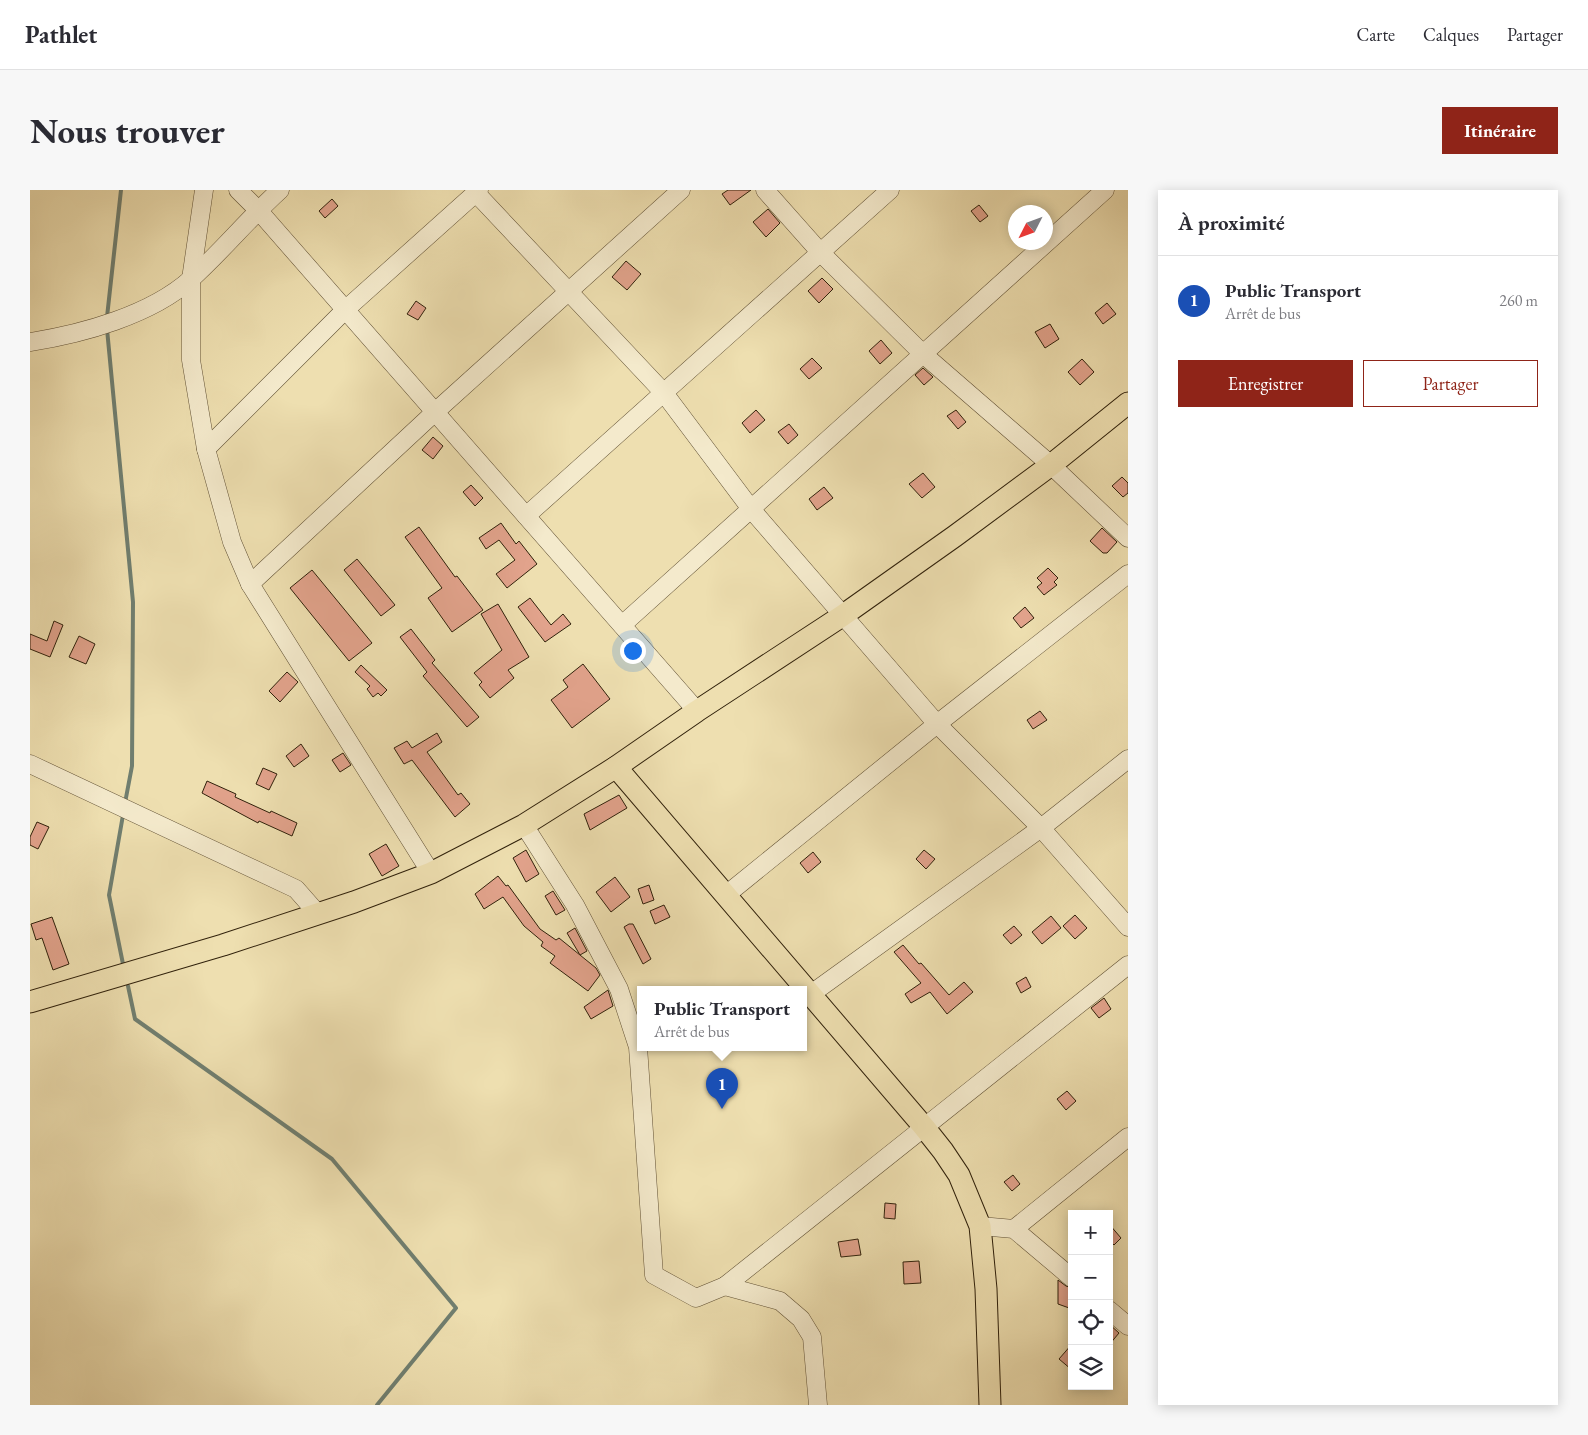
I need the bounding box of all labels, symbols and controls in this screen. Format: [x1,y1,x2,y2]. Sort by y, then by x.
text: Pathlet [25,19,97,50]
text: Carte [1356,23,1395,46]
text: Calques [1423,23,1479,46]
text: Partager [1507,23,1563,46]
button: Itinéraire [1442,107,1558,154]
text: Nous trouver [30,108,225,153]
north arrow [1008,205,1053,250]
text: À proximité [1178,209,1285,236]
text: Public Transport [1225,278,1361,303]
text: 1 [1190,290,1198,311]
text: 260 m [1499,290,1538,311]
text: Arrêt de bus [1225,303,1301,324]
button: Enregistrer [1178,360,1353,407]
button: Partager [1363,360,1538,407]
your location [620,638,646,664]
popup [637,986,807,1051]
text: Public Transport [654,996,790,1021]
text: Arrêt de bus [654,1021,729,1042]
pin: 1 [706,1068,738,1109]
map controls [1068,1210,1113,1390]
button: + [1068,1210,1113,1255]
button: − [1068,1255,1113,1300]
button: locate [1068,1300,1113,1345]
button: layers [1068,1345,1113,1390]

